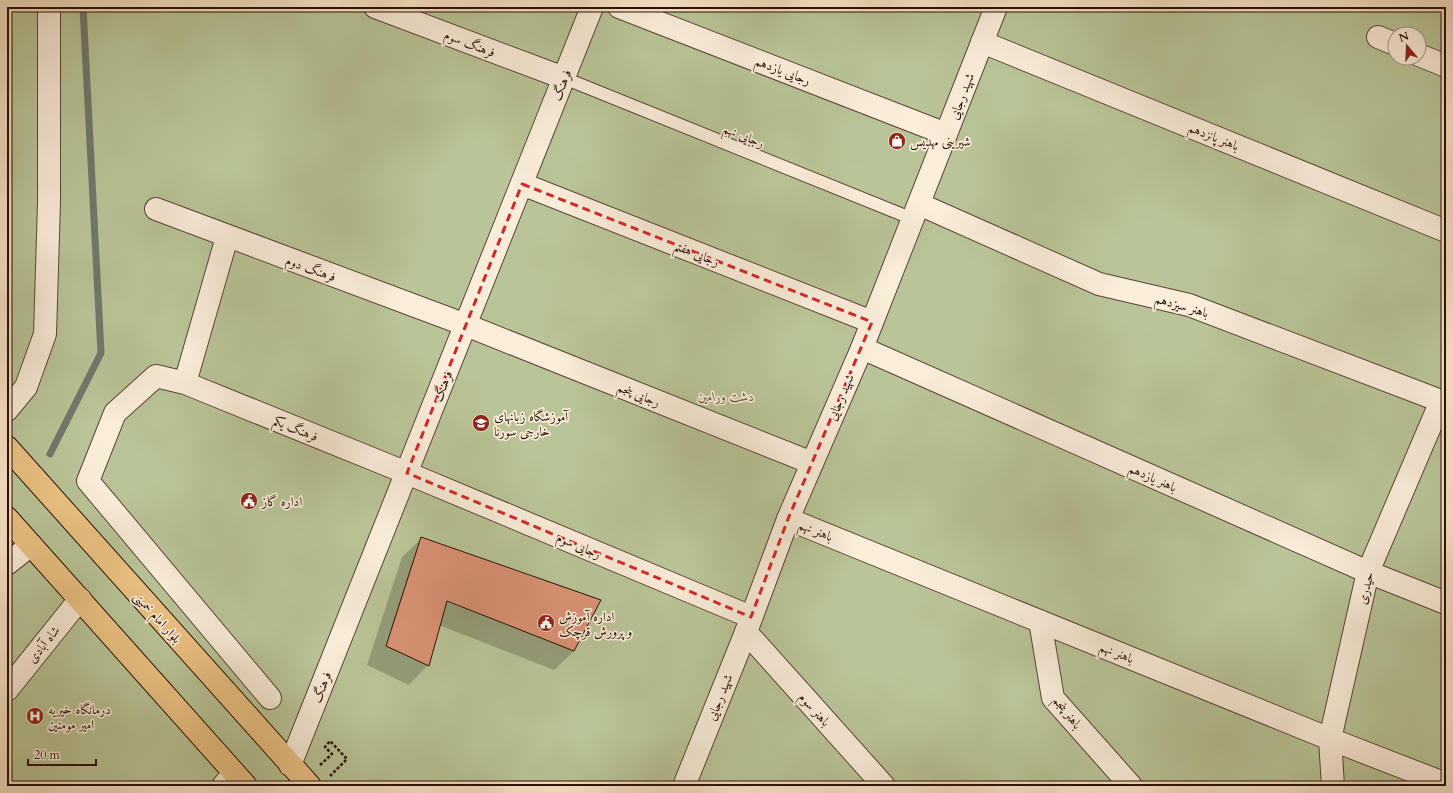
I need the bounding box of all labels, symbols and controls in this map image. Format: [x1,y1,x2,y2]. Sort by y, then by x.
street label: فرهنگ سوم [441,26,498,64]
north arrow [1387,26,1427,66]
text: N [1397,28,1411,46]
street label: رجایی یازدهم [751,52,813,93]
street label: فرهنگ [548,67,576,104]
street label: شهید رجایی [945,70,979,122]
street label: باهنر پانزدهم [1185,119,1242,158]
street label: رجایی نهم [719,120,767,155]
shop icon: شیرینی مهدیس [887,131,907,151]
place label: شیرینی مهدیس [910,133,971,151]
street label: رجایی هفتم [670,237,722,275]
street label: فرهنگ دوم [282,252,339,288]
street label: باهنر سیزدهم [1152,290,1211,325]
street label: فرهنگ [429,368,457,405]
street label: شهید رجایی [823,371,859,423]
street label: رجایی پنجم [613,378,663,414]
park label: دشت ورامین [698,388,754,406]
place label: آموزشگاه زبانهای خارجی سورنا [494,408,569,441]
street label: فرهنگ یکم [269,412,321,449]
school or university icon: آموزشگاه زبانهای خارجی سورنا [471,413,491,433]
street label: باهنر یازدهم [1124,459,1180,499]
public building icon: اداره گاز [239,491,259,511]
place label: اداره گاز [260,493,302,511]
street label: باهنر نهم [795,516,836,549]
street label: رجایی سوم [553,528,604,565]
street label: حیدری [1353,570,1379,606]
street label: بلوار امام خمینی [128,588,185,649]
place label: اداره آموزش و پرورش قرچک [559,608,632,641]
public building icon: اداره آموزش و پرورش قرچک [536,613,556,633]
street label: شاه آبادی [23,622,64,667]
street label: باهنر نهم [1096,638,1137,671]
street label: فرهنگ [308,669,336,706]
street label: شهید رجایی [702,671,737,723]
street label: باهنر سوم [793,689,834,732]
street label: باهنر پنجم [1046,692,1086,735]
place label: درمانگاه خیریه امیر مومنین [48,701,111,734]
hospital icon: درمانگاه خیریه امیر مومنین [25,706,45,726]
scale bar [28,741,96,767]
text: 20 m [34,747,61,763]

